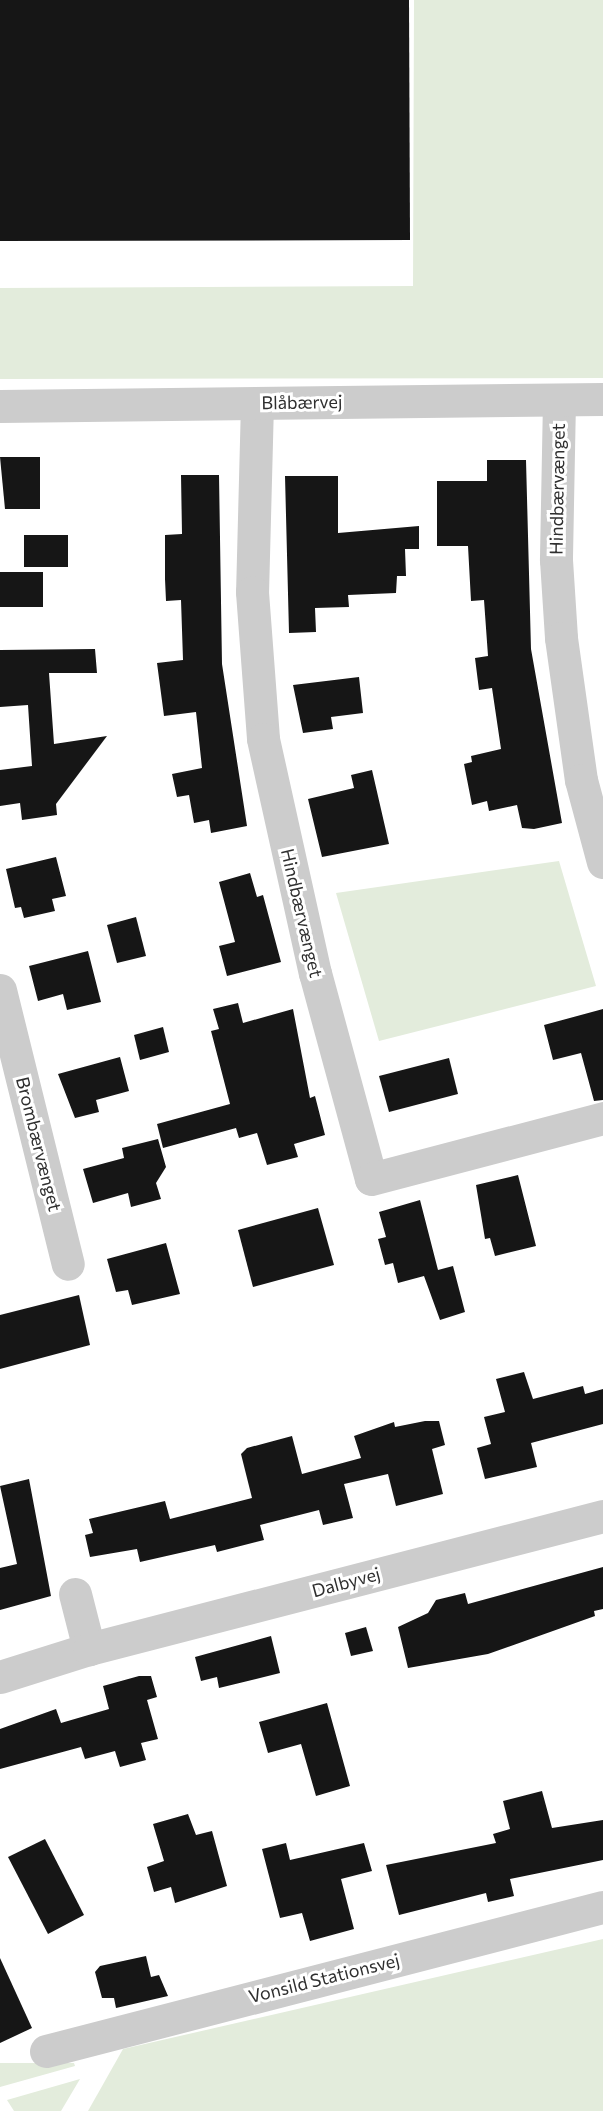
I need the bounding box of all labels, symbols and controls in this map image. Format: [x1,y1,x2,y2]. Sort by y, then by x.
street label: Blåbærvej [261,390,343,414]
street label: Hindbærvænget [545,423,569,555]
street label: Hindbærvænget [277,846,327,980]
street label: Brombærvænget [12,1075,66,1213]
street label: Dalbyvej [309,1563,383,1601]
street label: Vonsild Stationsvej [246,1949,402,2007]

